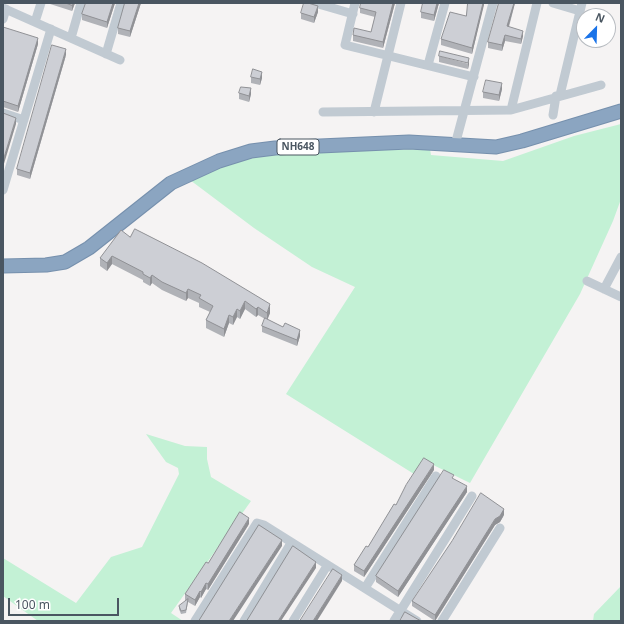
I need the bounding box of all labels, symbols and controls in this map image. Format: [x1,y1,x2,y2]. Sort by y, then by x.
north arrow [576,8,616,48]
text: N [593,9,608,26]
road number: NH648 [277,139,319,155]
scale bar [10,590,121,616]
text: 100 m [15,596,50,613]

